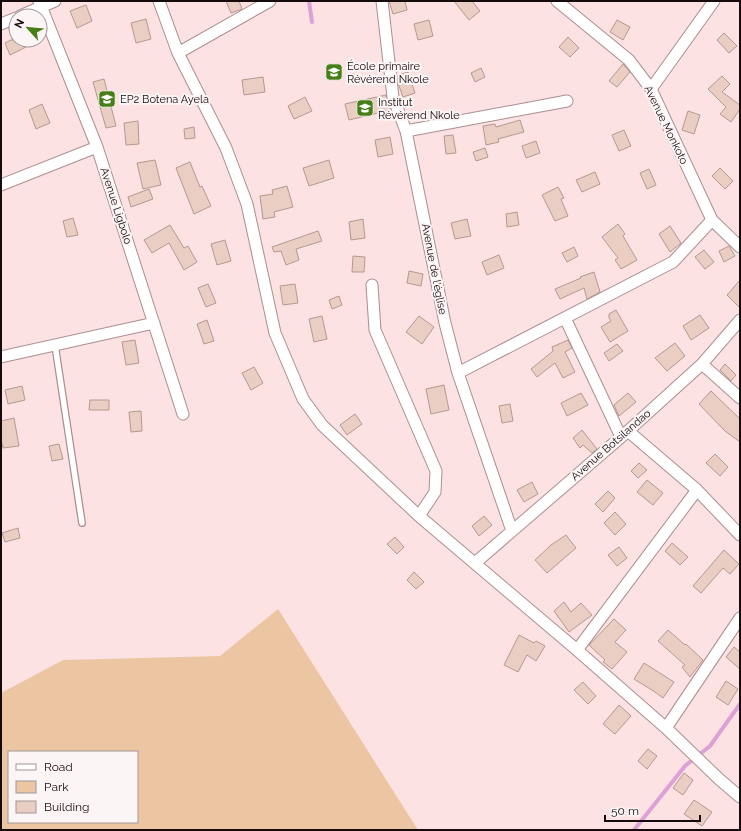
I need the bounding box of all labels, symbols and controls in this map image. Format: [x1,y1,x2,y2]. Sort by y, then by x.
north arrow [8,8,48,48]
text: N [12,17,27,30]
place label: École primaire Révérend Nkole [347,59,429,86]
school or university icon: École primaire Révérend Nkole [324,62,344,82]
street label: Avenue Monkoto [641,83,691,167]
school or university icon: EP2 Botena Ayela [97,89,117,109]
place label: EP2 Botena Ayela [120,93,209,106]
place label: Institut Révérend Nkole [378,96,460,122]
school or university icon: Institut Révérend Nkole [355,98,375,118]
street label: Avenue Ligbolo [97,166,135,246]
street label: Avenue de l'église [419,222,449,316]
street label: Avenue Botsilandao [568,407,654,483]
legend [8,751,138,823]
text: Road [44,760,73,774]
text: Park [44,780,69,794]
scale bar [605,797,700,823]
text: Building [44,800,90,814]
text: 50 m [611,804,639,818]

